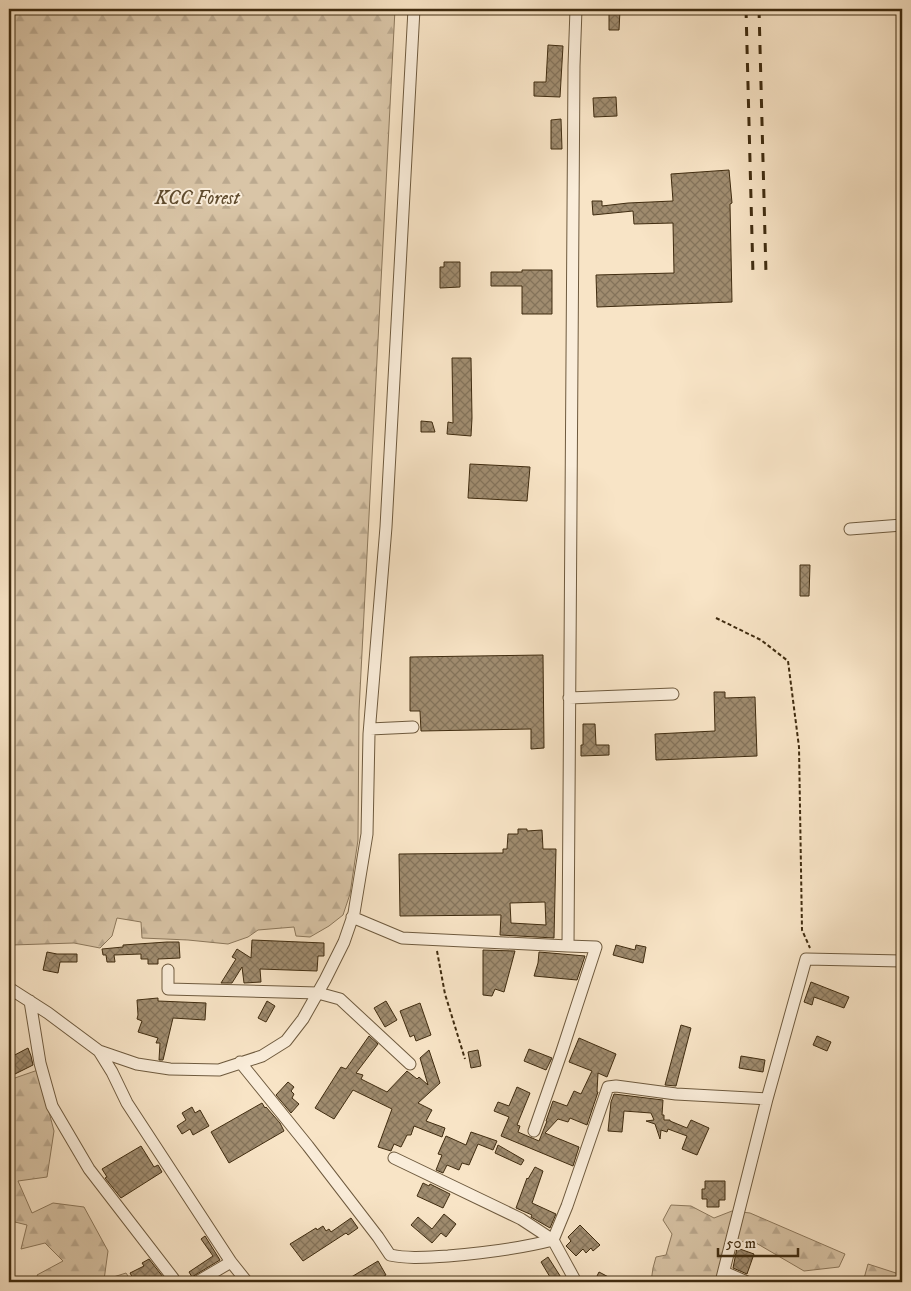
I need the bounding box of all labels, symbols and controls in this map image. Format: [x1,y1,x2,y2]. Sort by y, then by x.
park label: KCC Forest [154,187,240,210]
scale bar [718,1226,798,1258]
text: 50 m [726,1234,756,1253]

